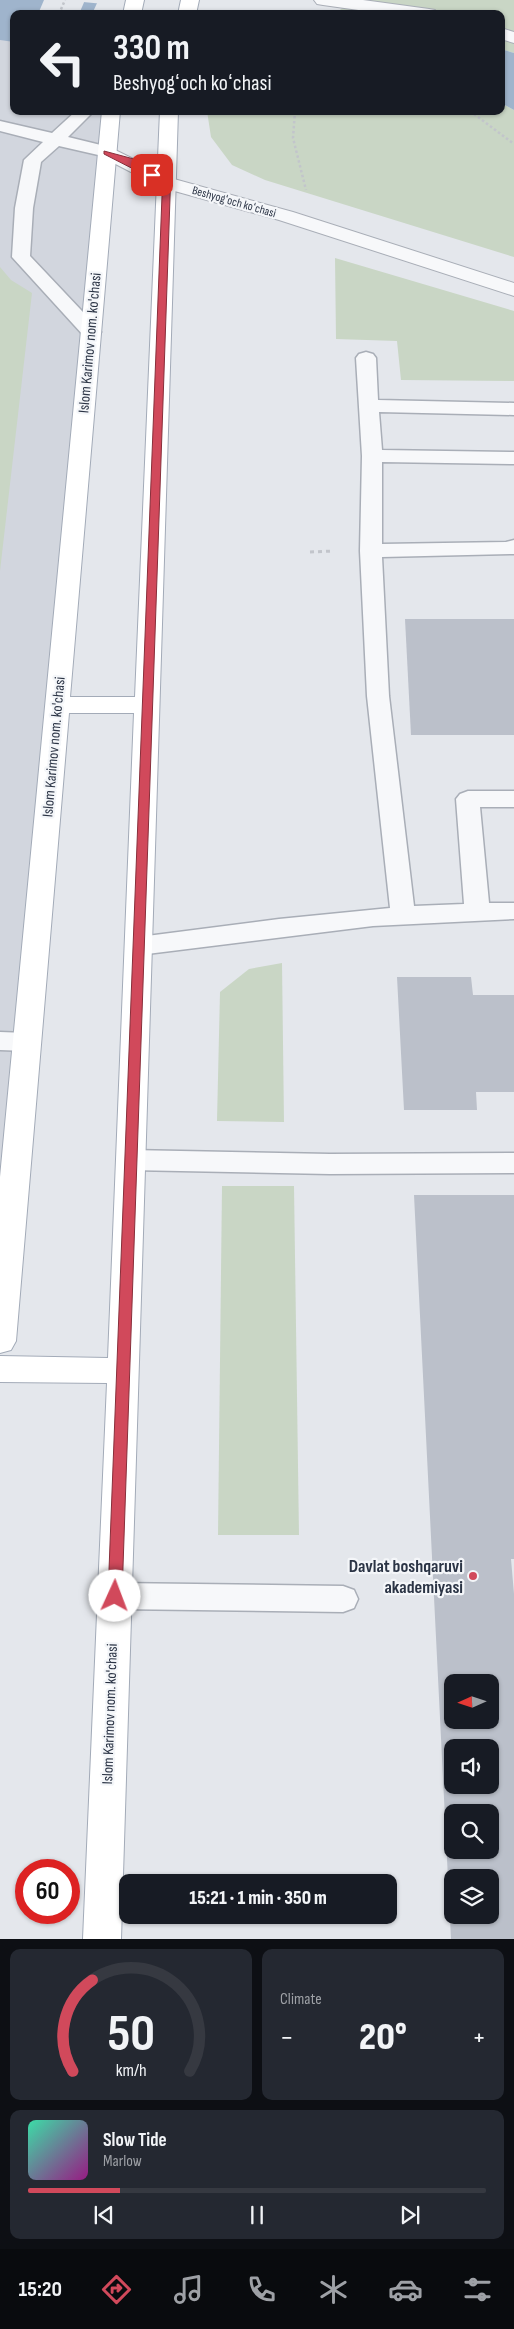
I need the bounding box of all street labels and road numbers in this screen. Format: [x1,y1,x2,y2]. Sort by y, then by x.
street label: Beshyogʻoch koʻchasi [190,183,278,221]
street label: Islom Karimov nom. ko'chasi [74,272,106,414]
street label: Islom Karimov nom. ko'chasi [38,676,70,818]
street label: Islom Karimov nom. ko'chasi [98,1643,122,1785]

